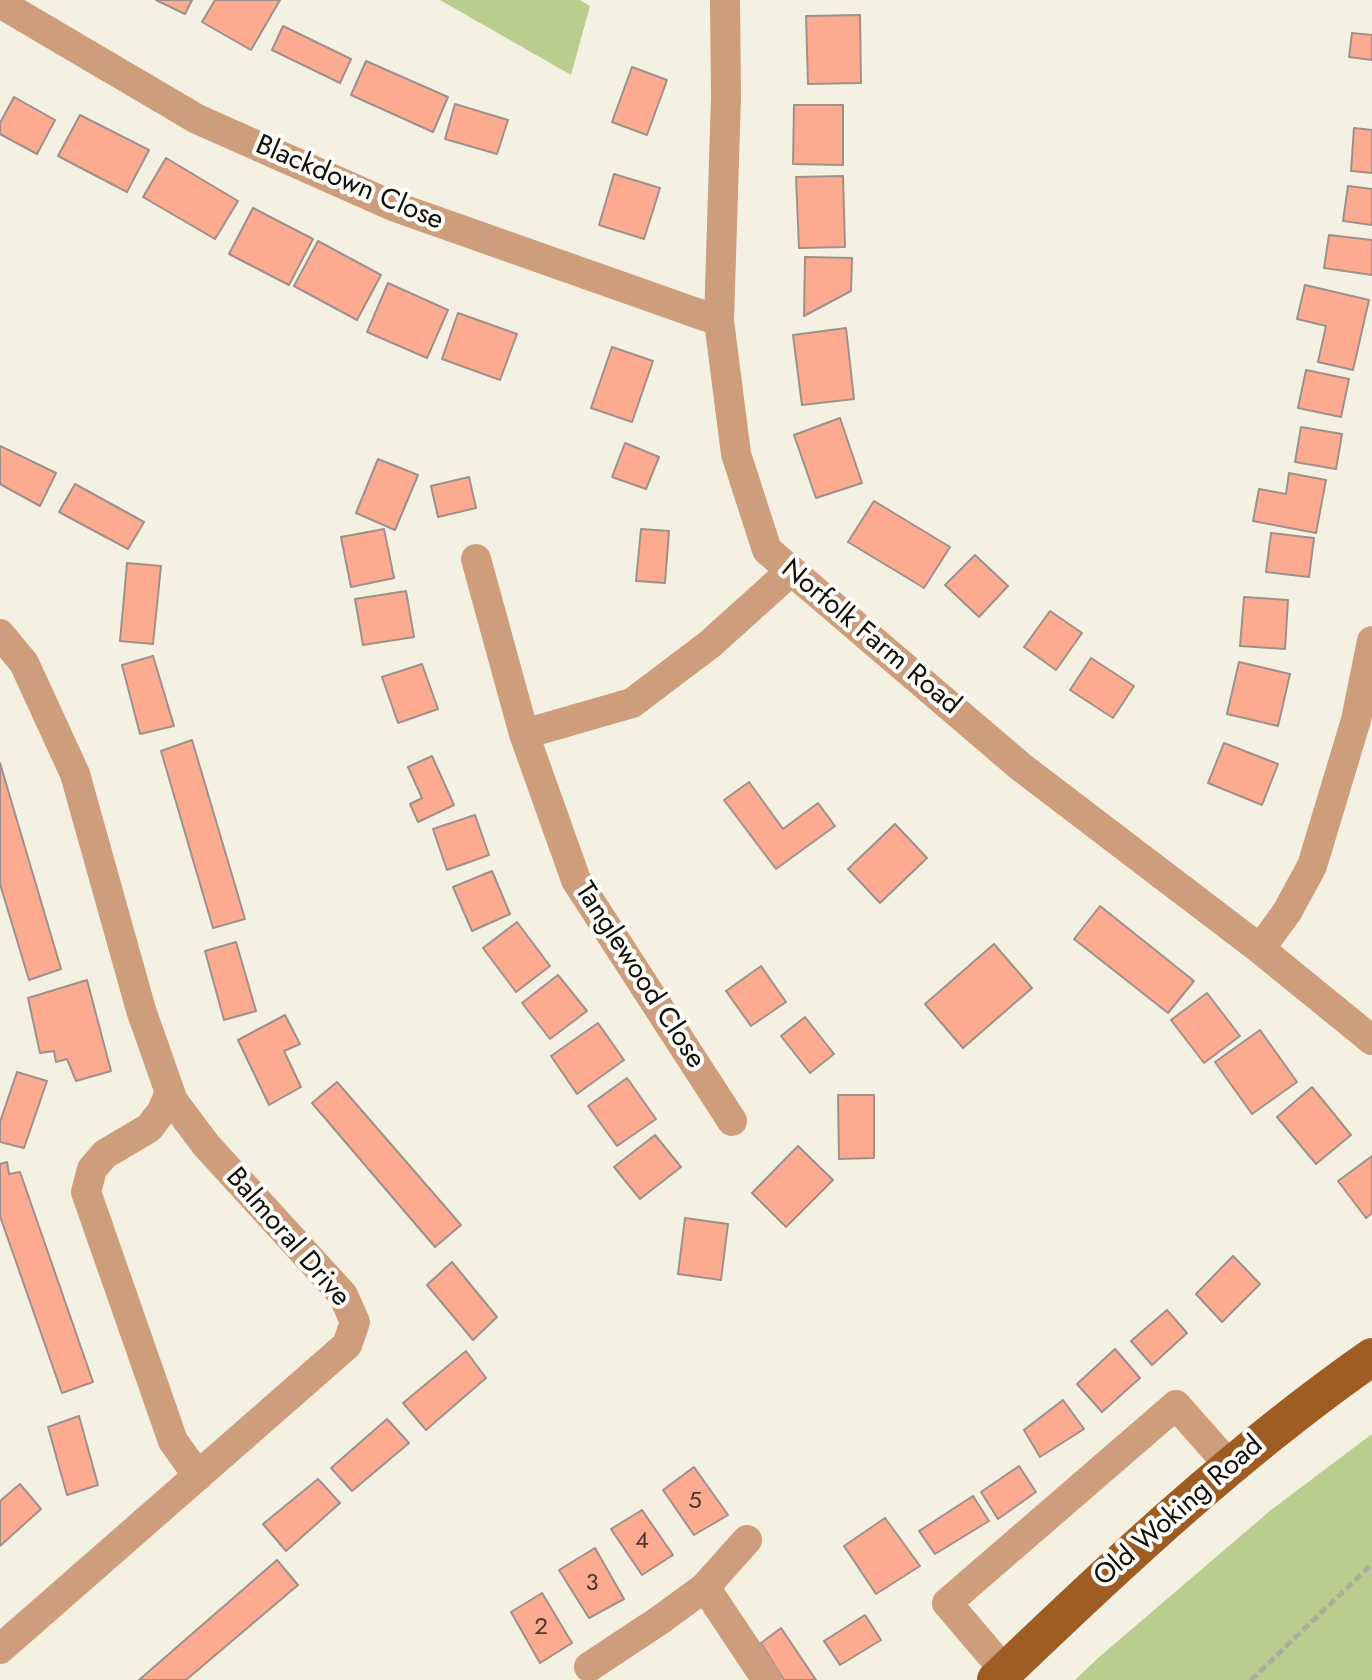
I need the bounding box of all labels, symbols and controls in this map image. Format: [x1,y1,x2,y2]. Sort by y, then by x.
street label: Blackdown Close [250,129,448,239]
street label: Norfolk Farm Road [773,553,967,723]
street label: Tanglewood Close [566,877,712,1075]
street label: Balmoral Drive [218,1162,356,1314]
street label: Old Woking Road [1088,1430,1270,1594]
house number: 5 [688,1488,702,1516]
house number: 4 [635,1528,649,1556]
house number: 3 [585,1570,599,1598]
house number: 2 [534,1614,548,1642]

